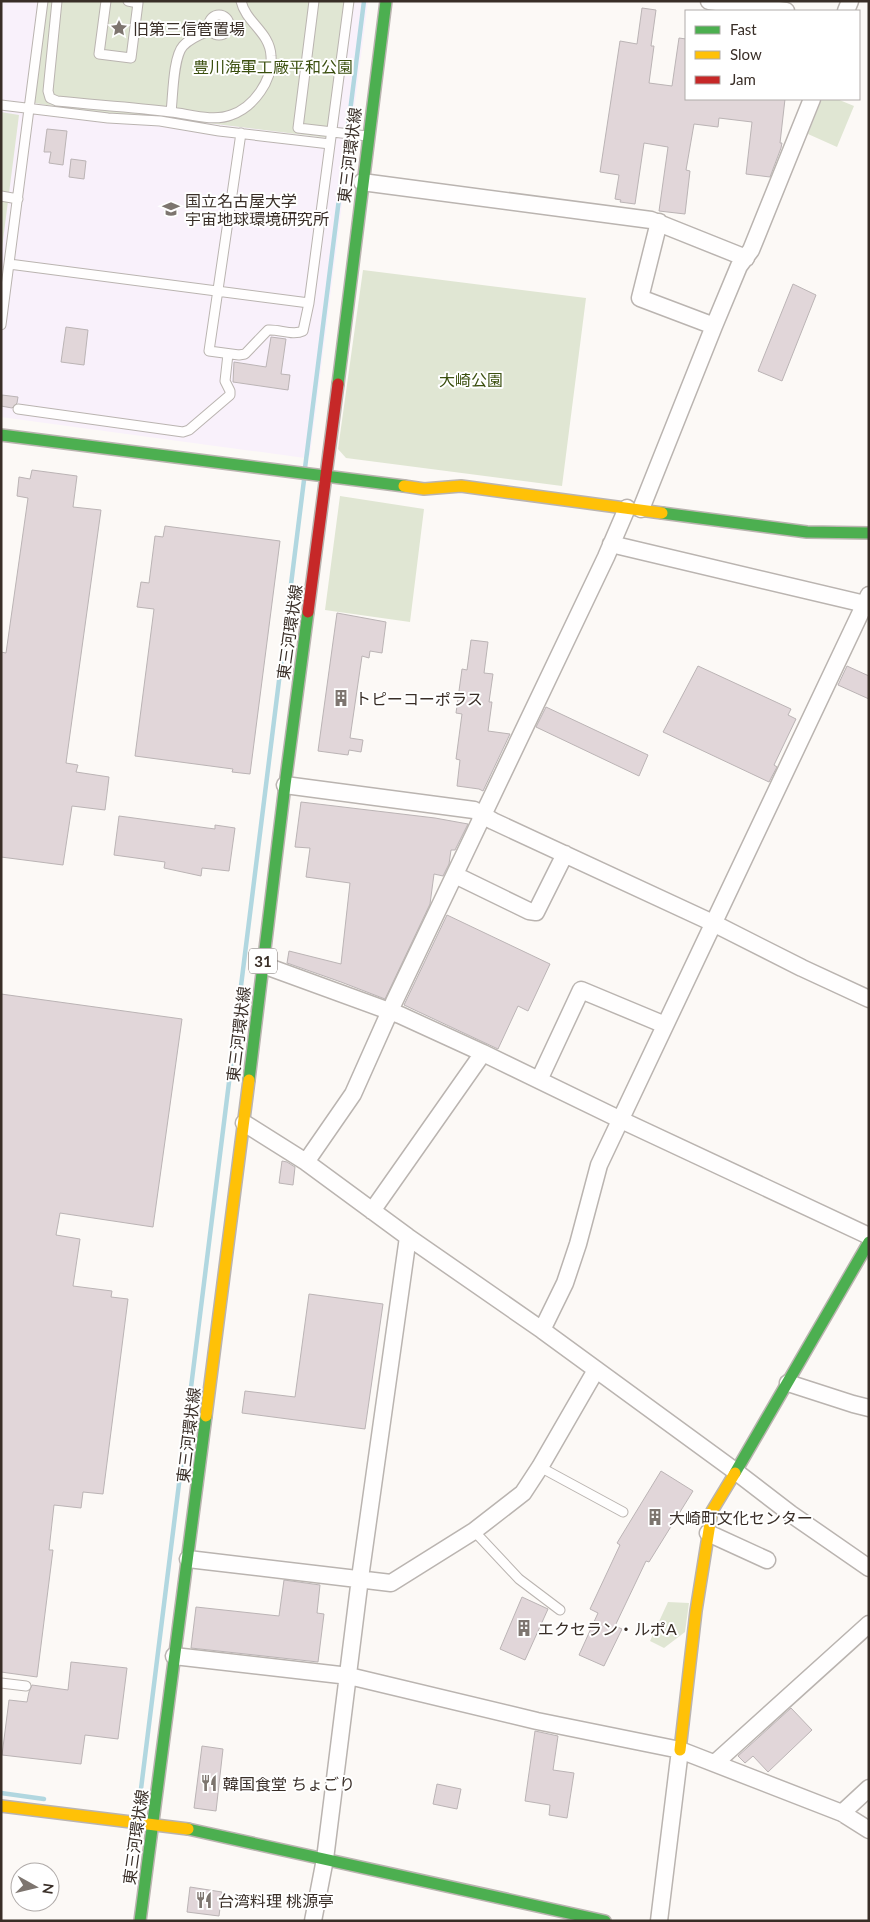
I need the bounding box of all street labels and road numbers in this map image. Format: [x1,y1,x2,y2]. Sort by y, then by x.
street label: 東三河環状線 [334,106,364,204]
street label: 東三河環状線 [273,583,305,681]
road number: 31 [249,948,277,974]
street label: 東三河環状線 [223,985,253,1083]
street label: 東三河環状線 [173,1386,203,1484]
street label: 東三河環状線 [119,1788,151,1886]

